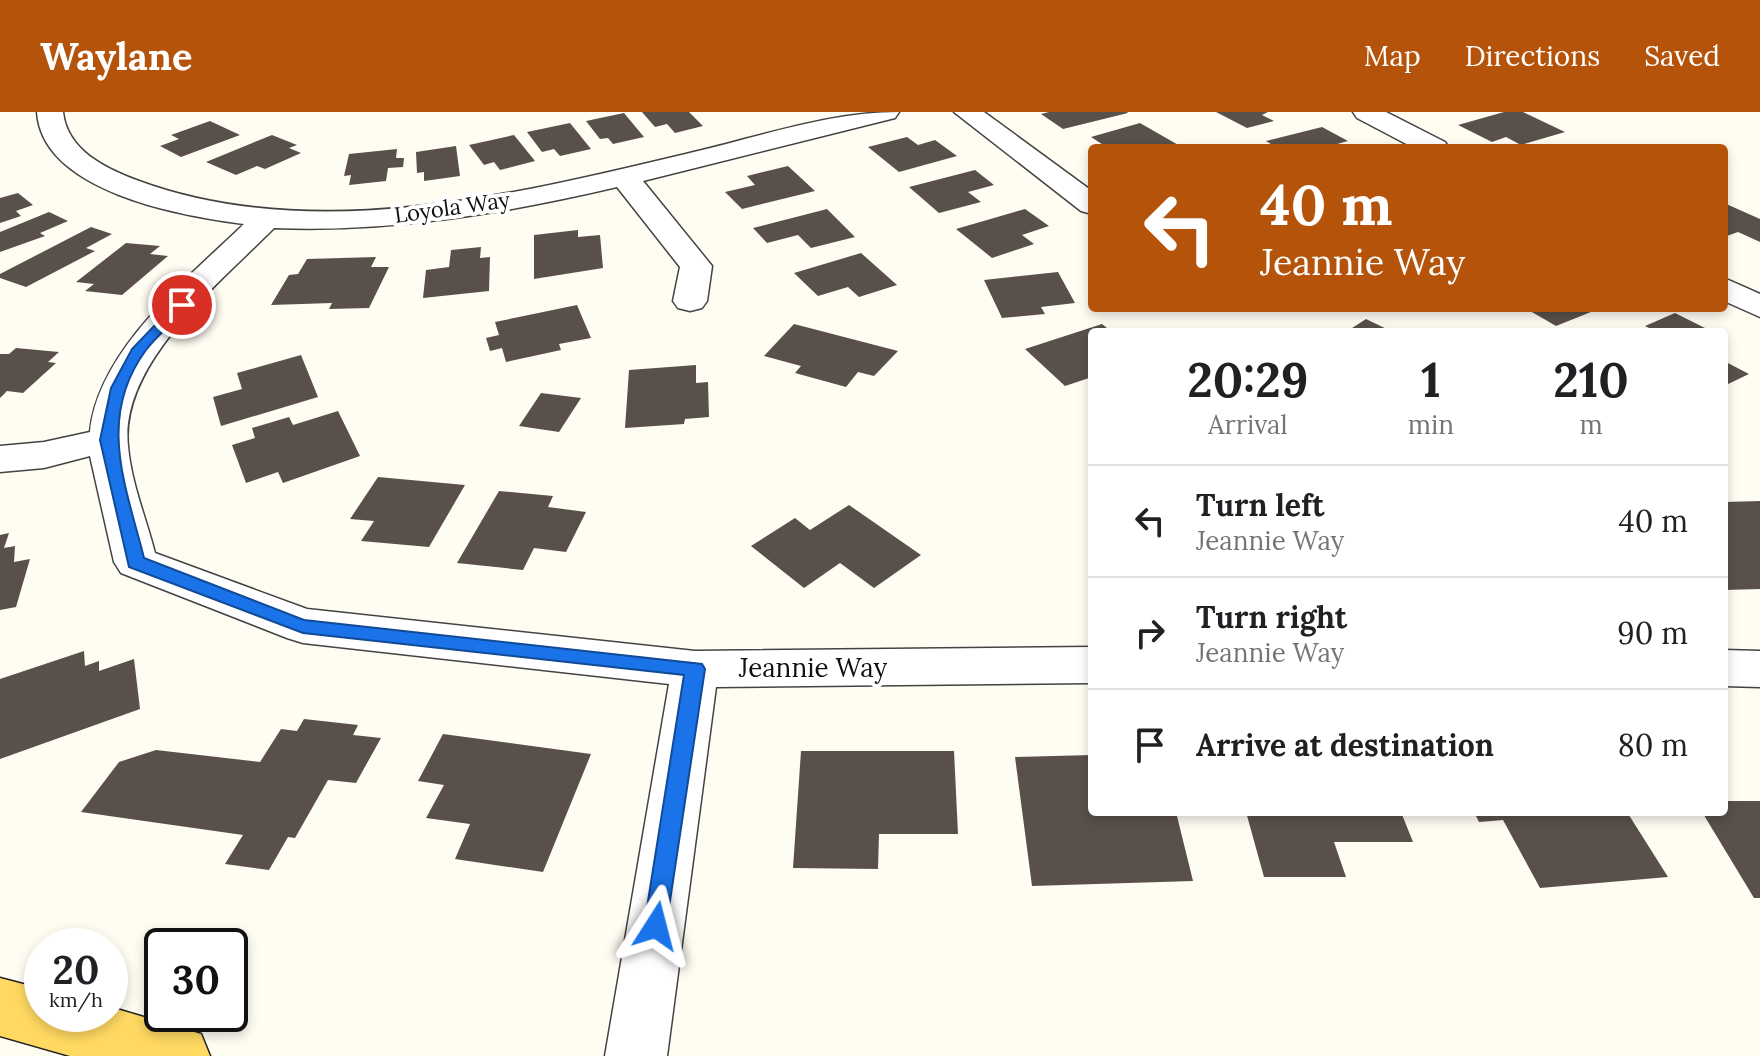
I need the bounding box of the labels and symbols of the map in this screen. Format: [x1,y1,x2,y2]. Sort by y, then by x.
street label: Loyola Way [392,185,512,229]
pin [148,271,216,339]
street label: Jeannie Way [738,651,887,684]
position arrow [614,884,698,968]
speed limit sign: 30 [144,928,248,1032]

